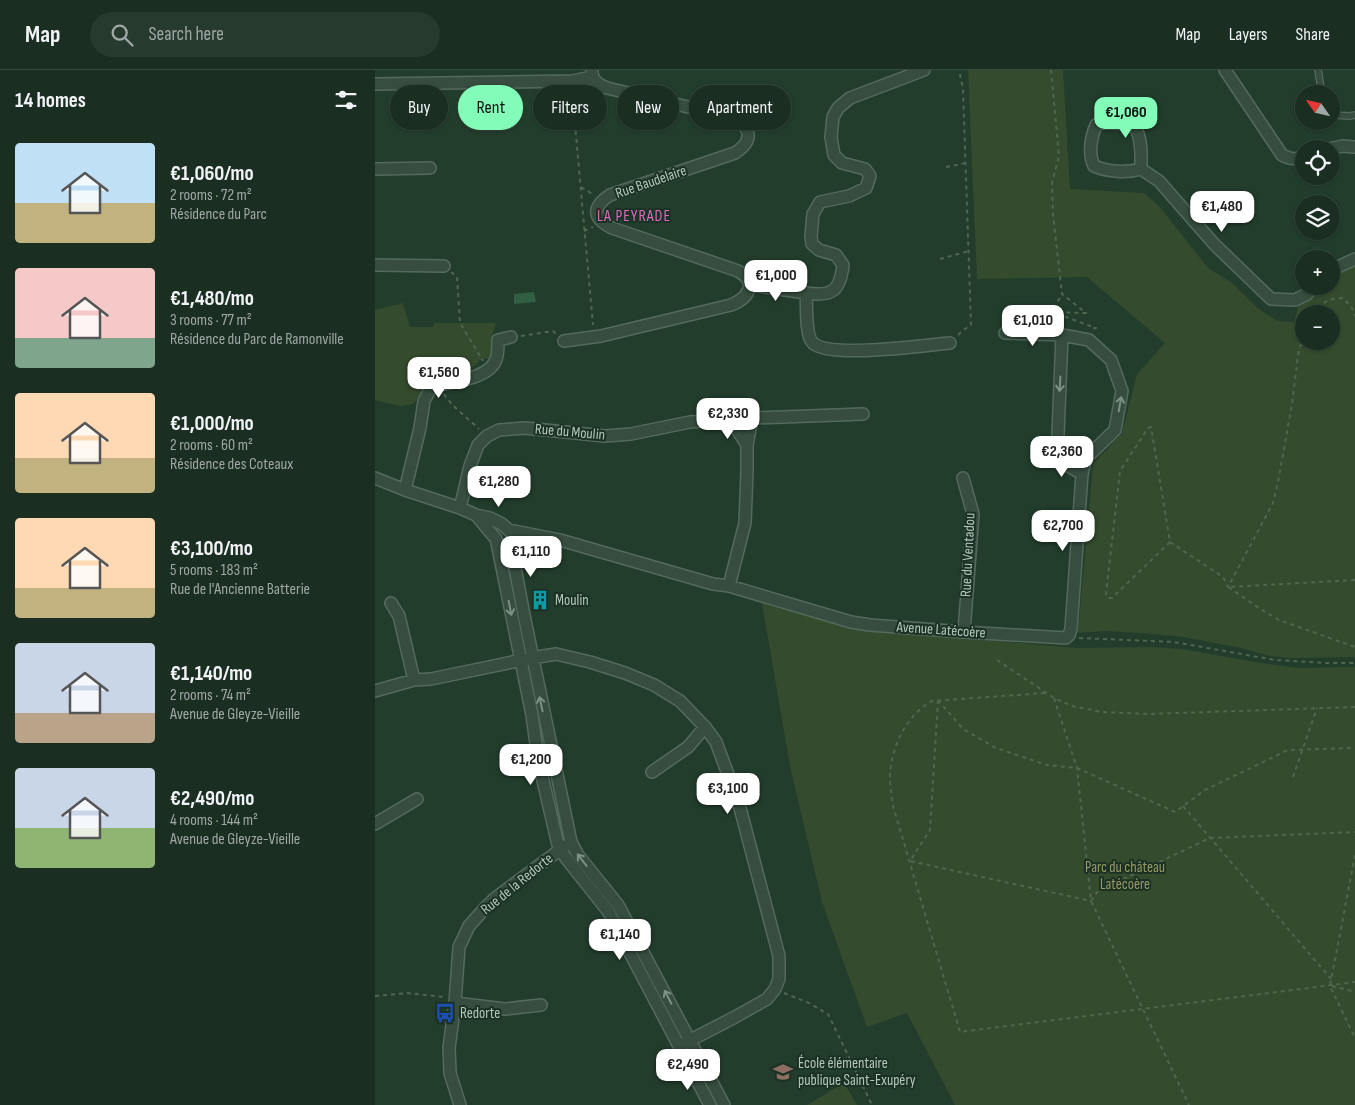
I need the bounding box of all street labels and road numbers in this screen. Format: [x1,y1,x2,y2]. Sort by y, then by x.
street label: Rue Baudelaire [613,161,689,203]
street label: Rue du Moulin [534,419,606,445]
street label: Rue du Ventadou [956,512,980,598]
street label: Avenue Latécoère [895,617,986,643]
street label: Rue de la Redorte [477,849,557,919]

